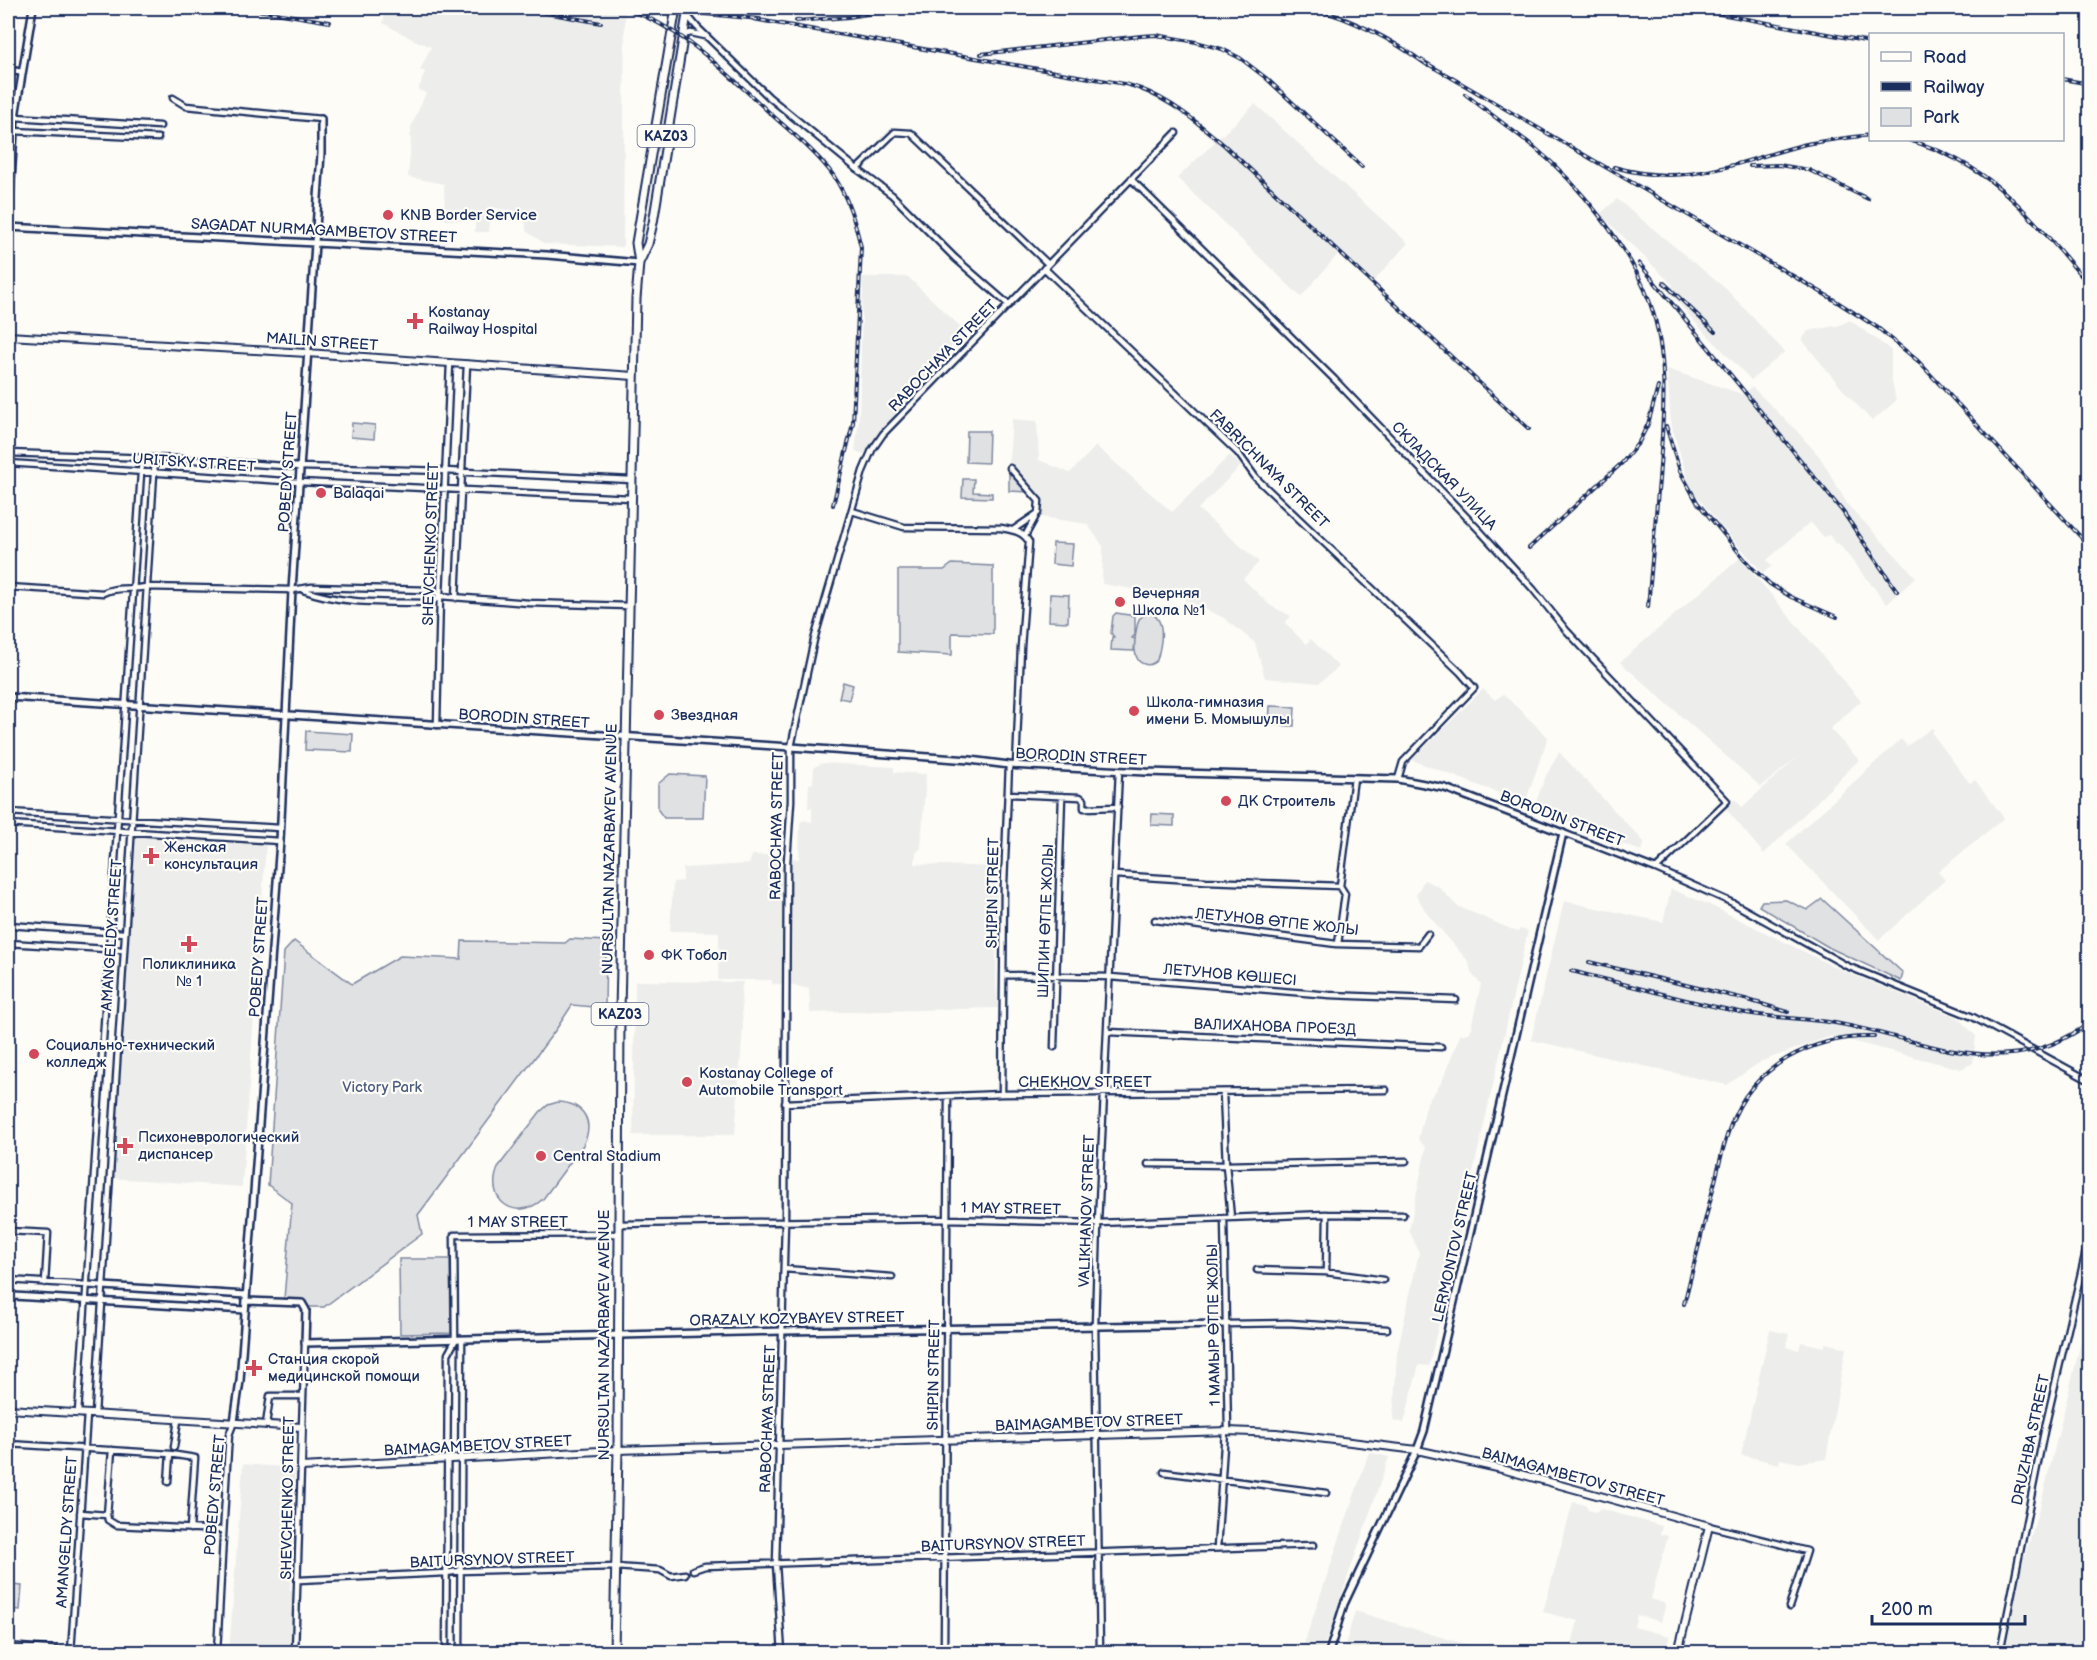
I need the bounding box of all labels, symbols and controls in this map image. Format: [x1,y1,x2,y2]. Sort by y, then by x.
legend [1869,33,2064,141]
text: Road [1923,47,1967,68]
text: Railway [1923,77,1985,98]
text: Park [1923,107,1959,128]
road number: KАZ03 [638,125,694,147]
place label: KNB Border Service [400,206,537,225]
marker: KNB Border Service [381,208,395,222]
street label: SAGADAT NURMAGAMBETOV STREET [190,215,458,247]
street label: RABOCHAYA STREET [885,296,1001,416]
place label: Kostanay Railway Hospital [428,303,537,339]
marker: Kostanay Railway Hospital [406,312,424,330]
street label: MAILIN STREET [265,329,379,355]
street label: FABRICHNAYA STREET [1205,405,1333,533]
street label: POBEDY STREET [274,411,302,533]
street label: СКЛАДСКАЯ УЛИЦА [1387,418,1501,535]
street label: URITSKY STREET [132,449,256,477]
street label: SHEVCHENKO STREET [419,462,443,626]
place label: Balaqai [333,484,384,503]
marker: Balaqai [314,486,328,500]
place label: Вечерняя Школа №1 [1132,584,1205,620]
marker: Вечерняя Школа №1 [1113,595,1127,609]
place label: Школа-гимназия имени Б. Момышулы [1146,693,1290,729]
marker: Школа-гимназия имени Б. Момышулы [1127,704,1141,718]
street label: BORODIN STREET [458,705,590,733]
place label: Звездная [671,706,738,725]
marker: Звездная [652,708,666,722]
street label: NURSULTAN NAZARBAYEV AVENUE [598,723,622,975]
street label: BORODIN STREET [1015,744,1147,770]
street label: RABOCHAYA STREET [766,752,788,900]
street label: BORODIN STREET [1497,787,1627,851]
place label: ДК Строитель [1238,792,1336,811]
marker: ДК Строитель [1219,794,1233,808]
street label: SHIPIN STREET [983,837,1003,949]
place label: Женская консультация [164,838,258,874]
street label: ШИПИН ӨТПЕ ЖОЛЫ [1034,844,1058,998]
marker: Женская консультация [142,847,160,865]
street label: AMANGELDY STREET [97,858,127,1012]
street label: POBEDY STREET [245,896,273,1018]
street label: ЛЕТУНОВ ӨТПЕ ЖОЛЫ [1193,904,1360,940]
marker: Поликлиника № 1 [180,935,198,953]
place label: ФК Тобол [661,946,727,965]
marker: ФК Тобол [642,948,656,962]
place label: Поликлиника № 1 [142,955,236,991]
street label: ЛЕТУНОВ КӨШЕСІ [1162,960,1297,990]
road number: KАZ03 [592,1003,648,1025]
street label: ВАЛИХАНОВА ПРОЕЗД [1193,1015,1357,1039]
place label: Социально-технический колледж [46,1036,215,1072]
marker: Социально-технический колледж [27,1047,41,1061]
place label: Kostanay College of Automobile Transport [699,1064,843,1100]
street label: CHEKHOV STREET [1018,1073,1152,1092]
marker: Kostanay College of Automobile Transport [680,1075,694,1089]
park label: Victory Park [342,1078,422,1097]
place label: Психоневрологический диспансер [138,1128,299,1164]
street label: VALIKHANOV STREET [1075,1134,1099,1288]
marker: Психоневрологический диспансер [116,1137,134,1155]
place label: Central Stadium [553,1147,661,1166]
marker: Central Stadium [534,1149,548,1163]
street label: LERMONTOV STREET [1428,1170,1482,1324]
street label: 1 MAY STREET [961,1199,1061,1219]
street label: NURSULTAN NAZARBAYEV AVENUE [595,1209,614,1460]
street label: 1 MAY STREET [468,1213,568,1232]
street label: 1 МАМЫР ӨТПЕ ЖОЛЫ [1203,1244,1225,1406]
street label: ORAZALY KOZYBAYEV STREET [689,1308,905,1330]
street label: SHIPIN STREET [924,1319,944,1431]
street label: RABOCHAYA STREET [756,1345,780,1493]
place label: Станция скорой медицинской помощи [268,1350,420,1386]
marker: Станция скорой медицинской помощи [245,1359,263,1377]
street label: DRUZHBA STREET [2008,1373,2054,1507]
street label: BAIMAGAMBETOV STREET [994,1410,1184,1436]
street label: SHEVCHENKO STREET [277,1416,299,1580]
street label: BAIMAGAMBETOV STREET [383,1432,573,1460]
street label: POBEDY STREET [200,1434,230,1556]
street label: BAIMAGAMBETOV STREET [1479,1443,1667,1511]
street label: AMANGELDY STREET [52,1455,82,1609]
street label: BAITURSYNOV STREET [920,1532,1086,1556]
street label: BAITURSYNOV STREET [409,1548,575,1572]
scale bar [1872,1588,2025,1626]
text: 200 m [1881,1599,1933,1620]

